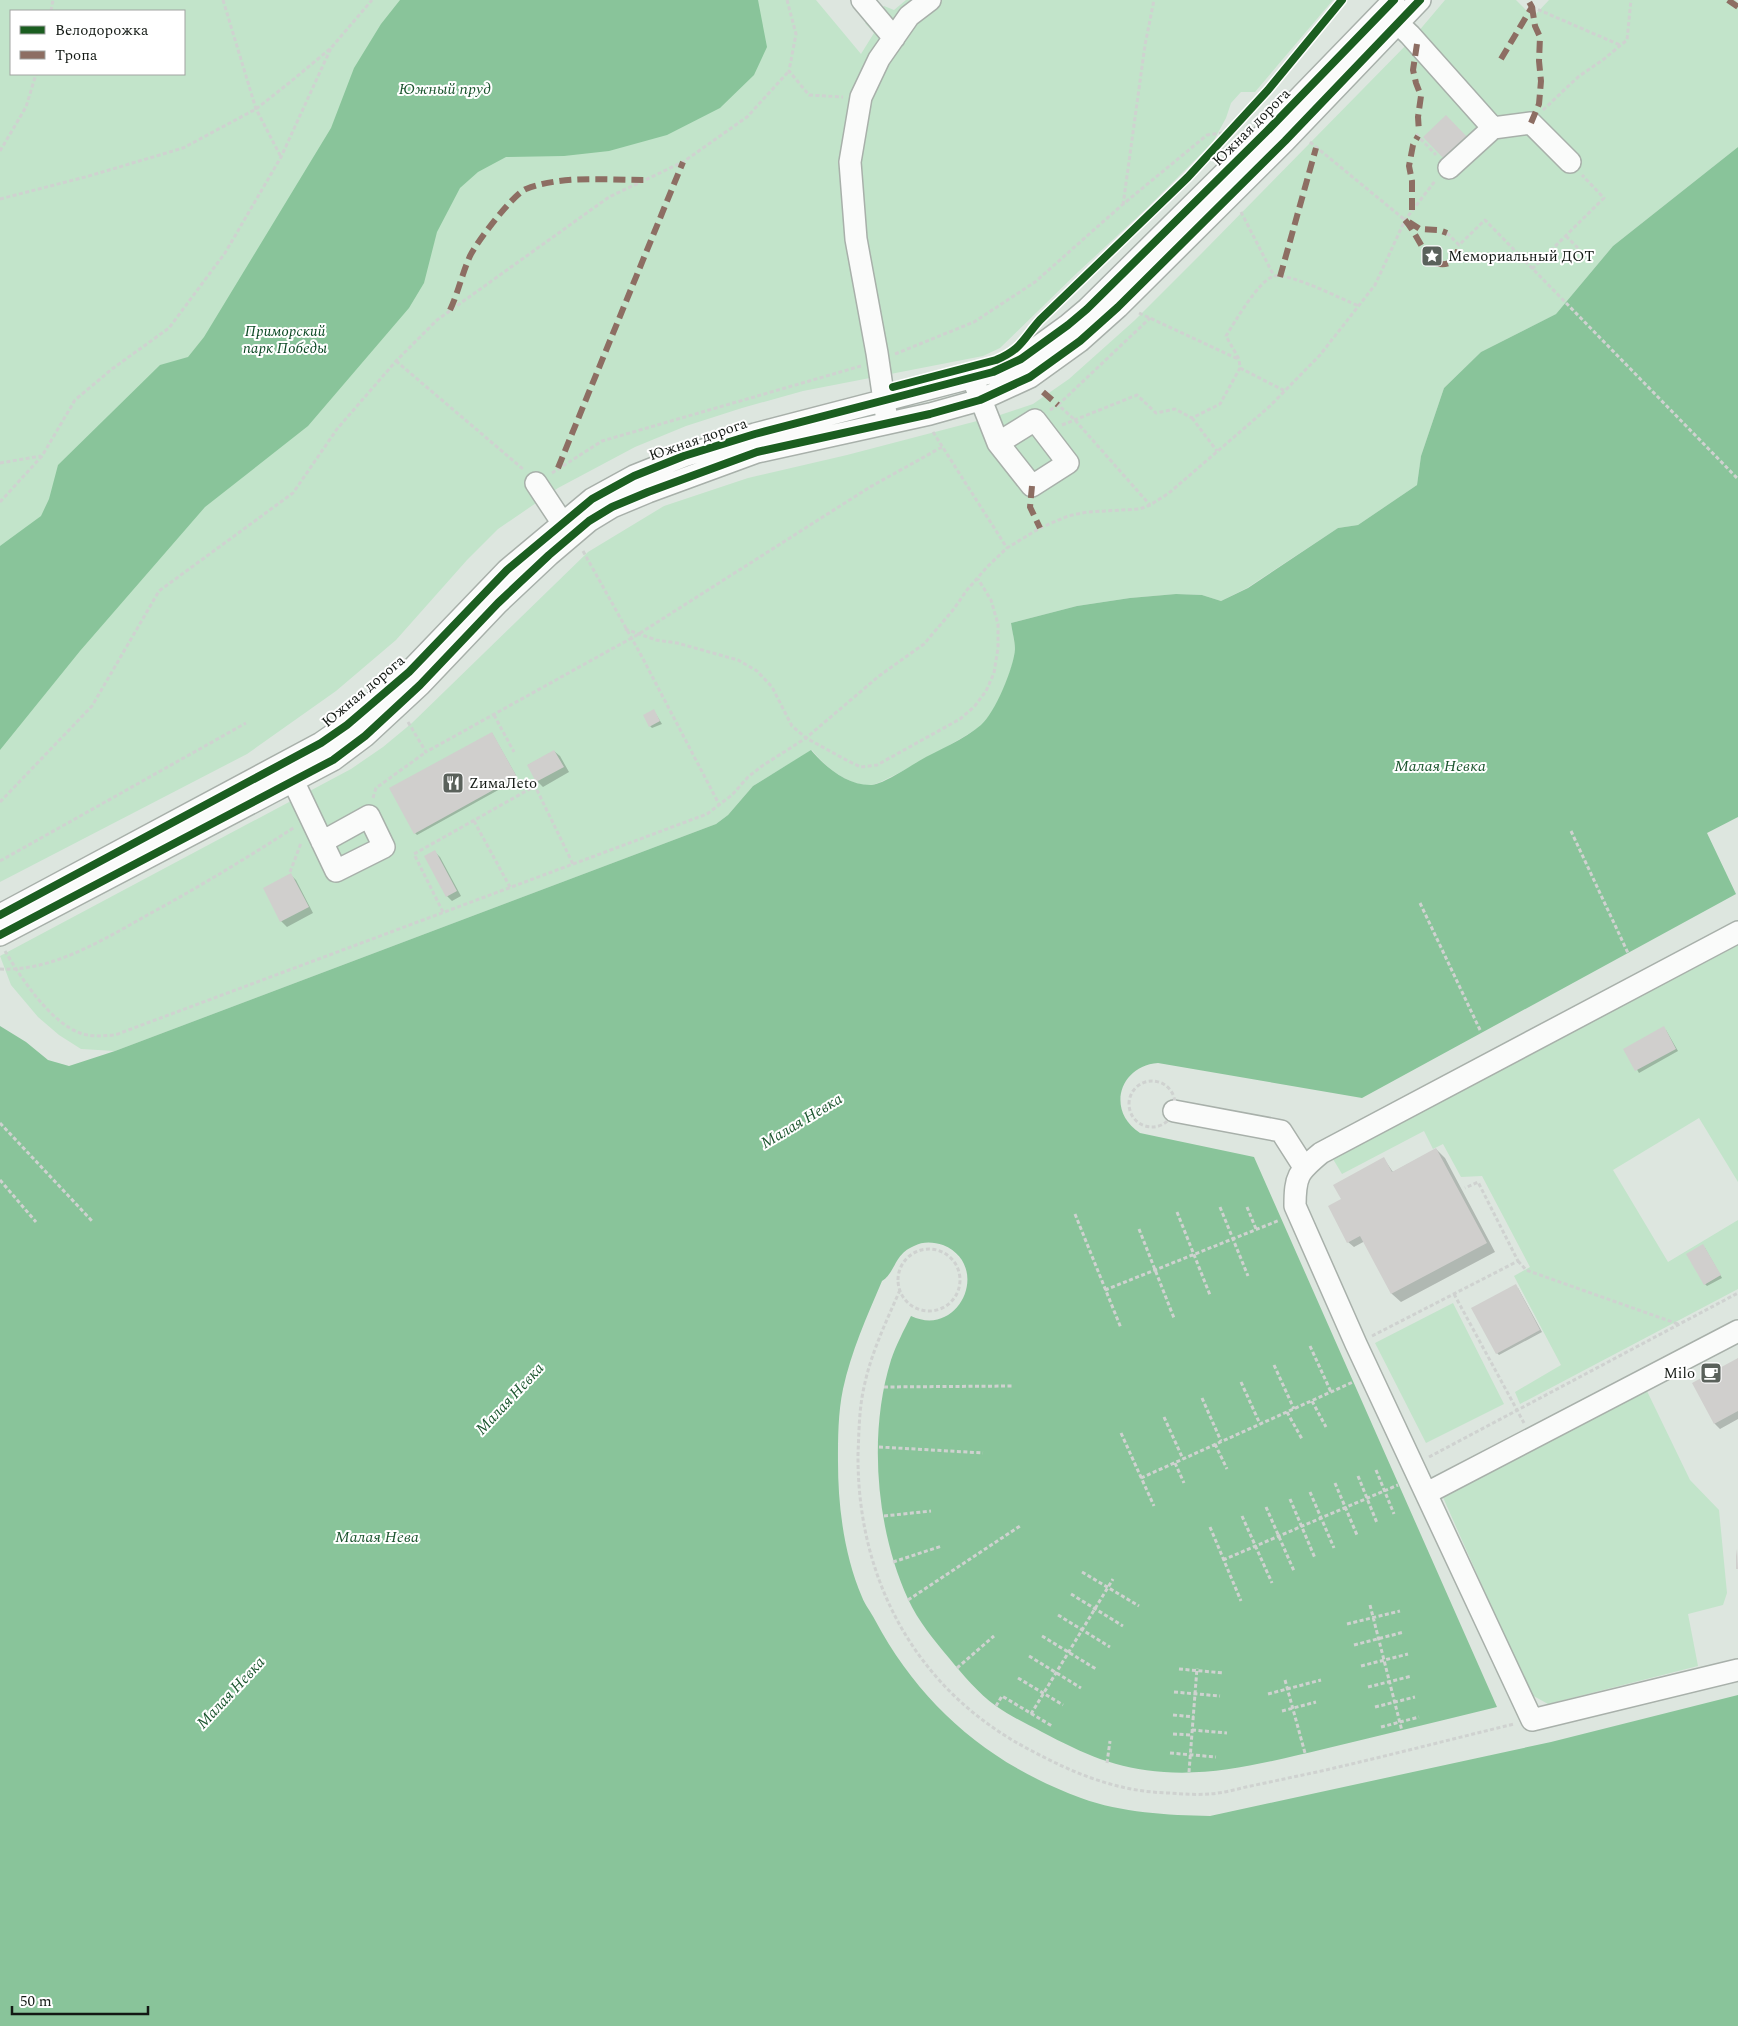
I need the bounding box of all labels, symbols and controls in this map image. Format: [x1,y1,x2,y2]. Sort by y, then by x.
legend [10,10,185,75]
text: Велодорожка [55,19,149,42]
text: Тропа [55,44,98,67]
water label: Южный пруд [399,77,491,101]
street label: Южная дорога [1207,82,1296,172]
place icon: Мемориальный ДОТ [1420,244,1444,268]
place label: Мемориальный ДОТ [1448,245,1594,268]
park label: Приморский парк Победы [243,320,327,360]
street label: Южная дорога [646,412,751,467]
street label: Южная дорога [317,649,411,733]
water label: Малая Невка [1394,754,1486,778]
restaurant icon: ZимаЛеtо [441,771,465,795]
place label: ZимаЛеtо [469,772,537,795]
water label: Малая Невка [756,1087,847,1155]
water label: Малая Невка [470,1357,550,1440]
cafe icon: Milo [1699,1361,1723,1385]
place label: Milo [1663,1362,1695,1385]
water label: Малая Нева [335,1525,419,1549]
water label: Малая Невка [191,1651,271,1734]
scale bar [12,1984,149,2016]
text: 50 m [20,1990,52,2013]

